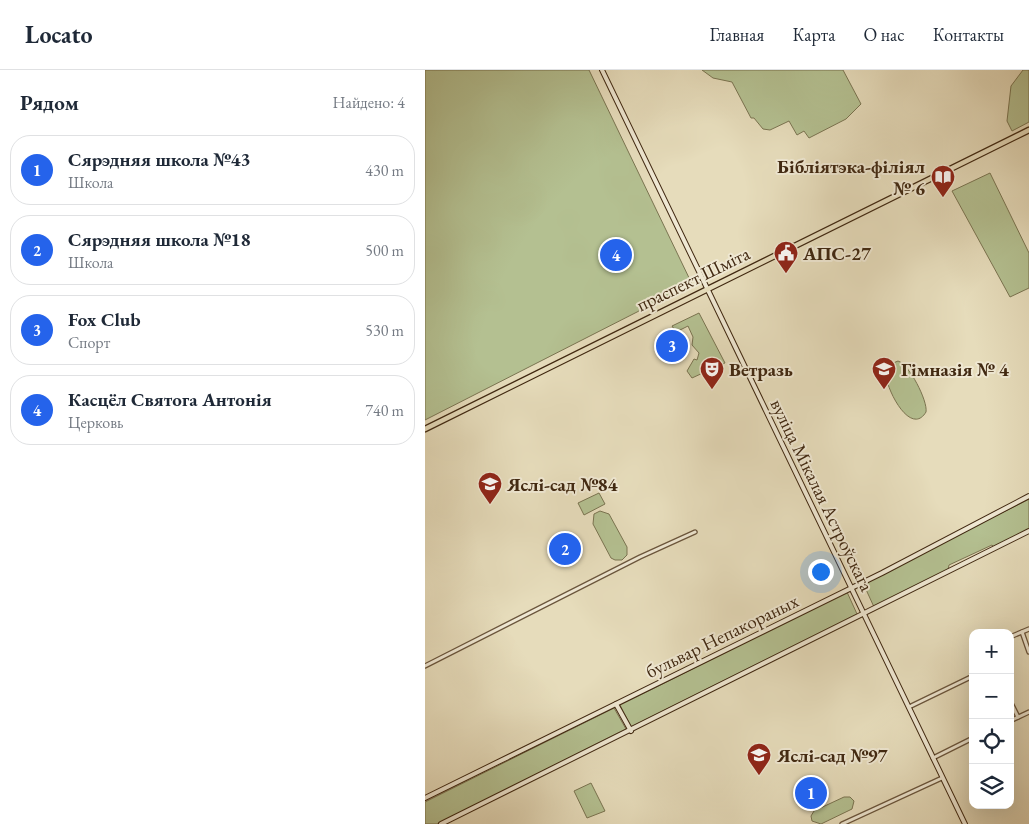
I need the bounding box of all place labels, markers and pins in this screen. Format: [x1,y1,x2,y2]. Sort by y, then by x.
place label: Бібліятэка-філіял № 6 [777,154,925,201]
library icon: Бібліятэка-філіял № 6 [930,164,956,198]
pin: 4 [600,236,632,274]
public building icon: АПС-27 [773,240,799,274]
place label: АПС-27 [802,241,872,266]
pin: 3 [656,327,688,365]
theatre icon: Ветразь [699,356,725,390]
school or university icon: Гімназія № 4 [871,356,897,390]
place label: Ветразь [729,357,793,382]
place label: Гімназія № 4 [901,357,1010,382]
school or university icon: Яслі-сад №84 [477,471,503,505]
place label: Яслі-сад №84 [506,472,619,497]
pin: 2 [549,530,581,568]
school or university icon: Яслі-сад №97 [746,742,772,776]
place label: Яслі-сад №97 [776,743,889,768]
pin: 1 [795,774,827,812]

